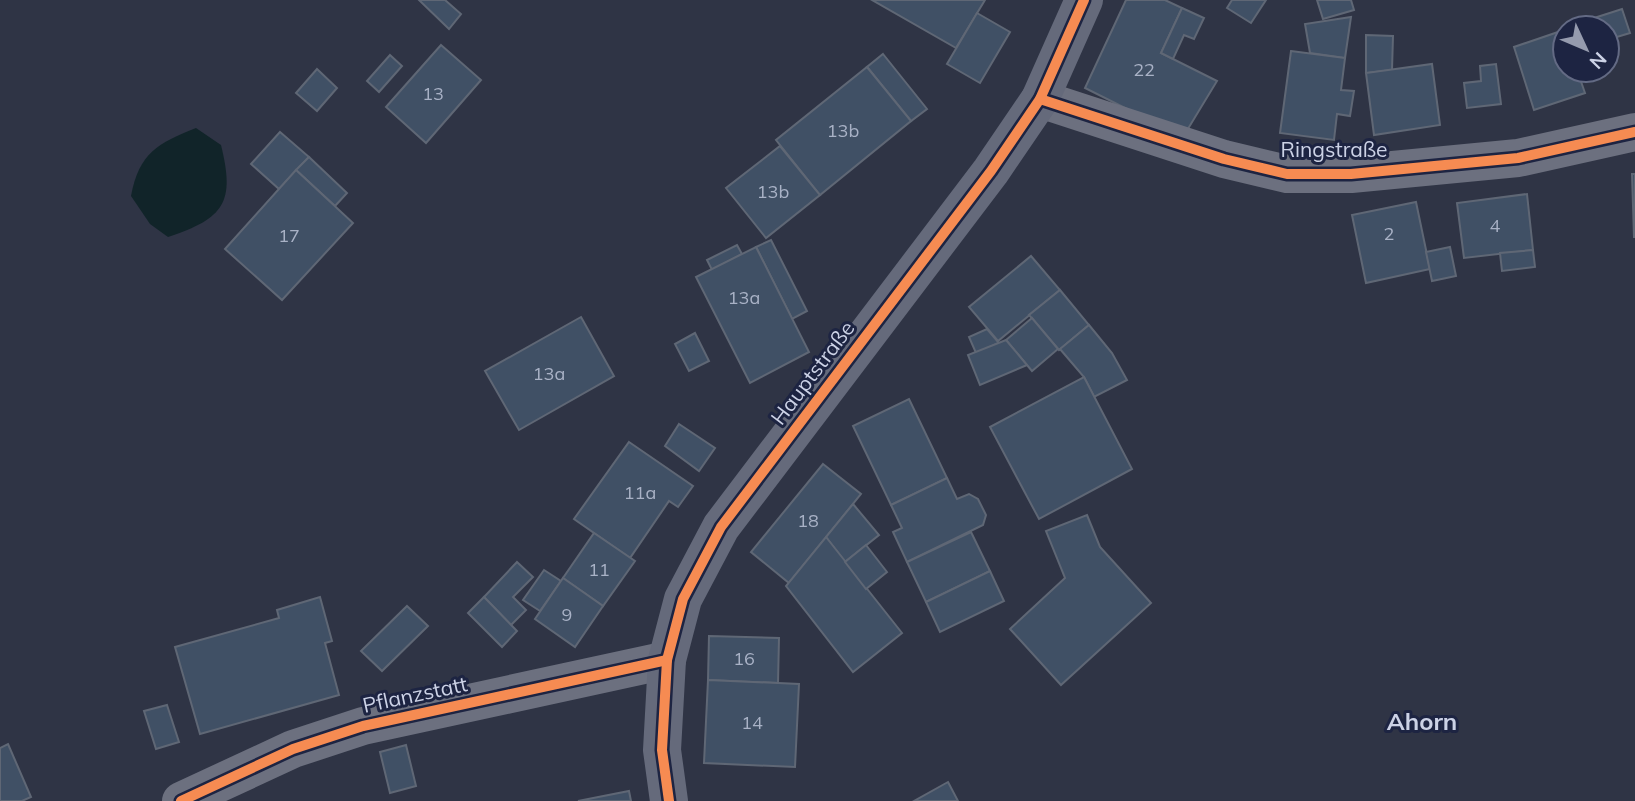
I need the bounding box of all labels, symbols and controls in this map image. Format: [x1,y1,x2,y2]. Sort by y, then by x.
north arrow [1551,14,1621,84]
text: N [1585,47,1612,74]
house number: 22 [1133,58,1155,81]
house number: 13 [422,82,444,105]
house number: 13b [827,119,859,142]
street label: Ringstraße [1280,136,1388,162]
house number: 13b [757,180,789,203]
house number: 4 [1490,214,1501,237]
house number: 2 [1384,222,1394,245]
house number: 17 [278,224,300,247]
house number: 13a [728,286,760,309]
street label: Hauptstraße [765,315,860,429]
house number: 13a [533,362,565,385]
house number: 11a [624,481,656,504]
house number: 18 [797,509,819,532]
house number: 11 [588,558,610,581]
house number: 9 [562,603,572,626]
house number: 16 [733,647,755,670]
street label: Pflanzstatt [360,670,469,718]
district label: Ahorn [1387,706,1457,736]
house number: 14 [741,711,763,734]

